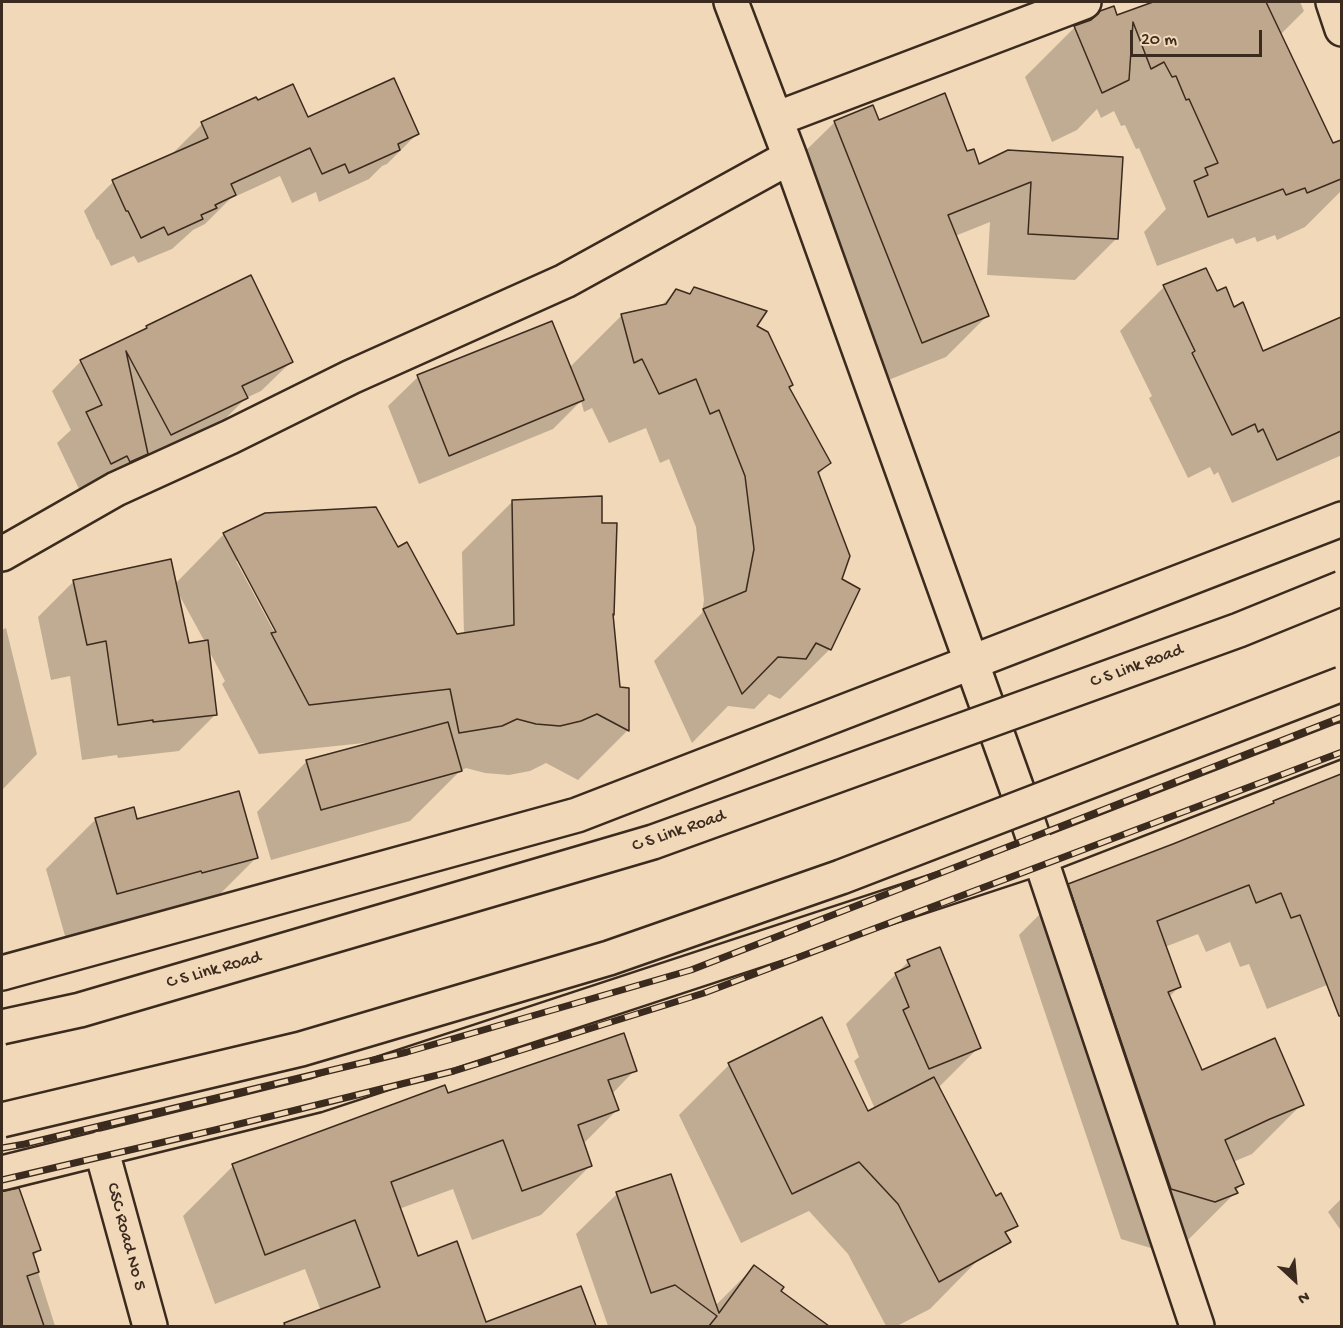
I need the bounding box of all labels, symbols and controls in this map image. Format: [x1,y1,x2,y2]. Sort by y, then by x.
scale bar [1133,18,1265,56]
text: 20 m [1141,30,1177,51]
street label: C S Link Road [1088,640,1186,694]
street label: C S Link Road [629,806,729,858]
street label: C S Link Road [164,947,264,995]
street label: CSC Road No 5 [100,1181,150,1293]
north arrow [1265,1250,1325,1310]
text: N [1294,1286,1312,1307]

